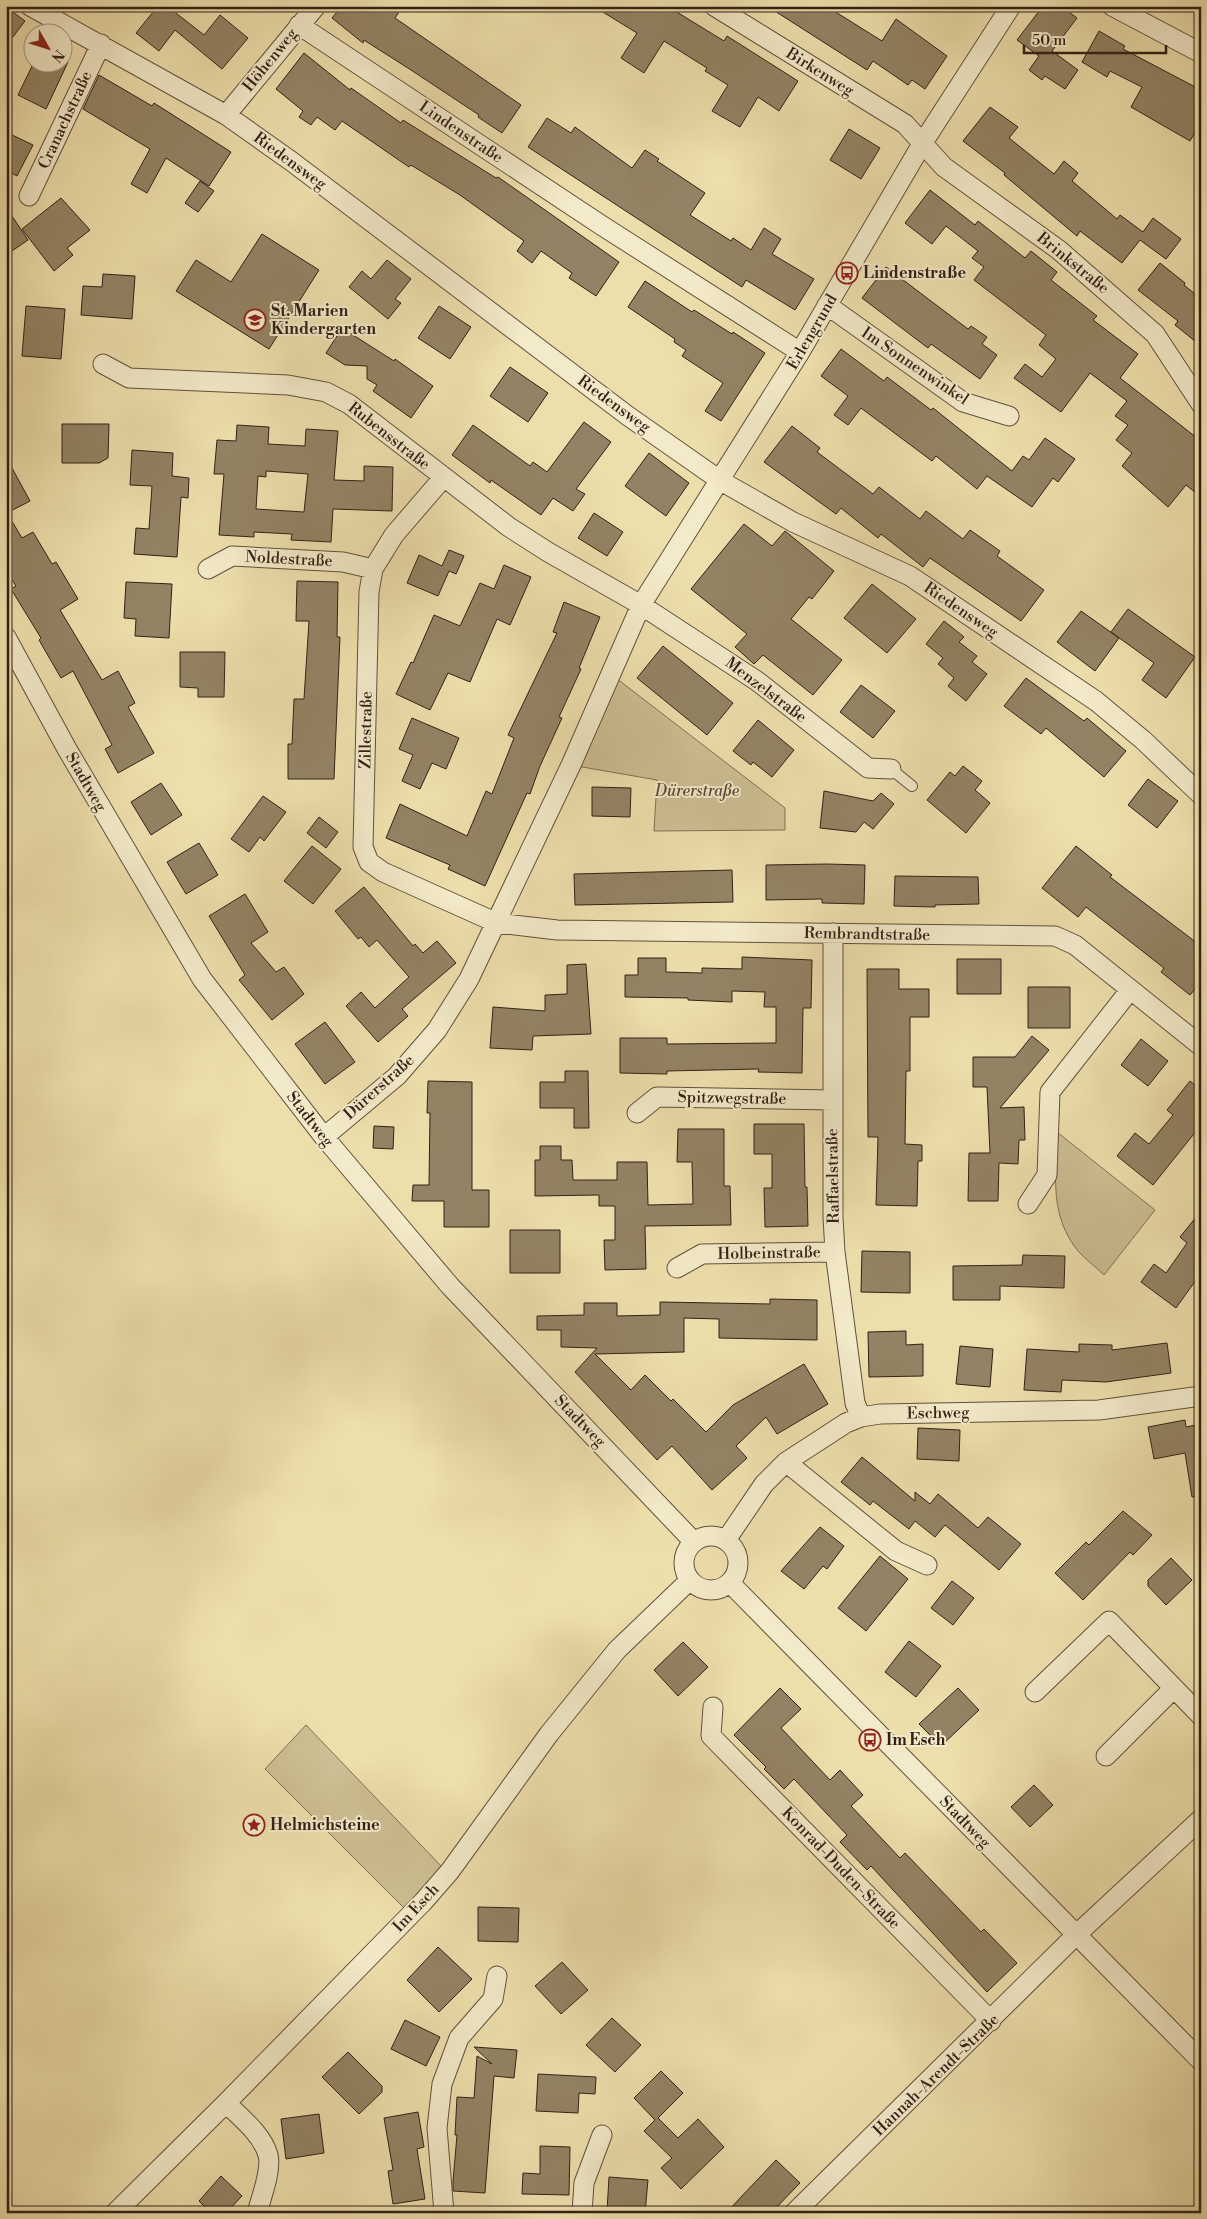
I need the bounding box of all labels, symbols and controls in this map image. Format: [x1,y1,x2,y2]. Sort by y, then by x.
north arrow [22,22,72,72]
scale bar [1024,22,1167,54]
street label: Höhenweg [238,24,302,96]
text: 50 m [1032,31,1066,50]
street label: Birkenweg [781,43,858,101]
text: N [47,46,68,66]
street label: Cranachstraße [34,68,96,172]
street label: Lindenstraße [415,97,507,167]
street label: Riedensweg [249,128,331,195]
street label: Brinkstraße [1032,227,1113,298]
bus stop icon: Lindenstraße [835,261,859,285]
place label: Lindenstraße [863,263,966,283]
street label: Erlengrund [782,291,842,373]
place label: St. Marien Kindergarten [271,301,376,339]
school or university icon: St. Marien Kindergarten [243,308,267,332]
street label: Im Sonnenwinkel [858,323,973,409]
street label: Riedensweg [573,371,655,438]
street label: Rubensstraße [344,398,434,474]
street label: Noldestraße [245,547,333,571]
street label: Riedensweg [920,578,1003,643]
street label: Menzelstraße [721,653,811,727]
street label: Zillestraße [355,691,377,769]
street label: Stadtweg [61,749,111,816]
park label: Dürerstraße [654,781,740,801]
street label: Rembrandtstraße [804,923,930,945]
street label: Dürerstraße [340,1050,418,1124]
street label: Stadtweg [282,1087,338,1151]
street label: Spitzwegstraße [677,1087,787,1109]
street label: Raffaelstraße [822,1128,844,1224]
street label: Holbeinstraße [717,1242,821,1264]
street label: Stadtweg [550,1391,610,1452]
street label: Eschweg [906,1402,970,1424]
bus stop icon: Im Esch [858,1728,882,1752]
place label: Im Esch [886,1730,945,1750]
street label: Stadtweg [935,1792,995,1853]
street label: Konrad-Duden-Straße [777,1803,905,1933]
place icon: Helmichsteine [242,1813,266,1837]
place label: Helmichsteine [270,1815,380,1835]
street label: Im Esch [389,1879,444,1936]
street label: Hannah-Arendt-Straße [869,2010,1003,2140]

